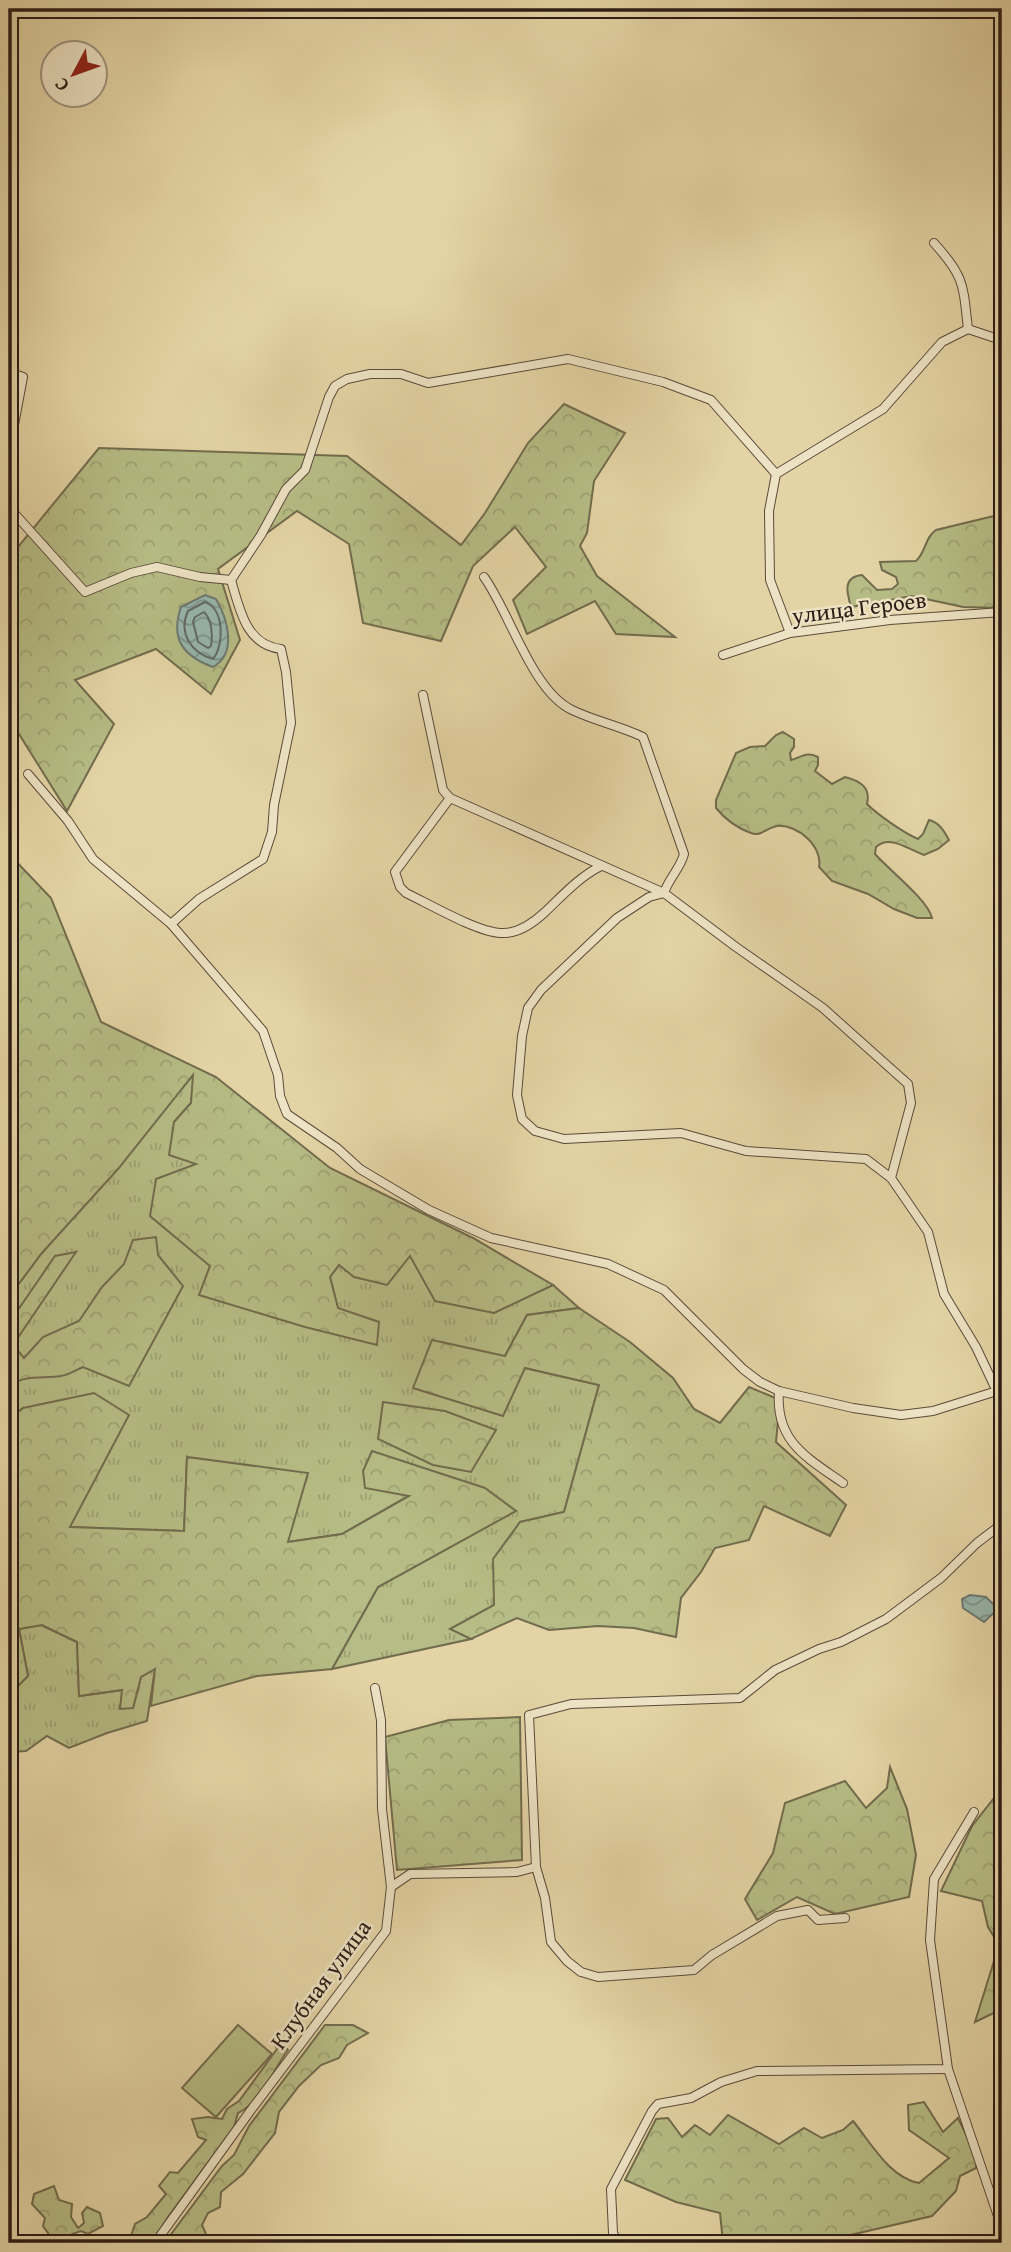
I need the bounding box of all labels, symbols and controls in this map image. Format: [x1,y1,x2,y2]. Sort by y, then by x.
north arrow [38,38,108,108]
text: С [47,72,75,98]
street label: улица Героев [789,582,928,632]
street label: Клубная улица [262,1912,378,2056]

